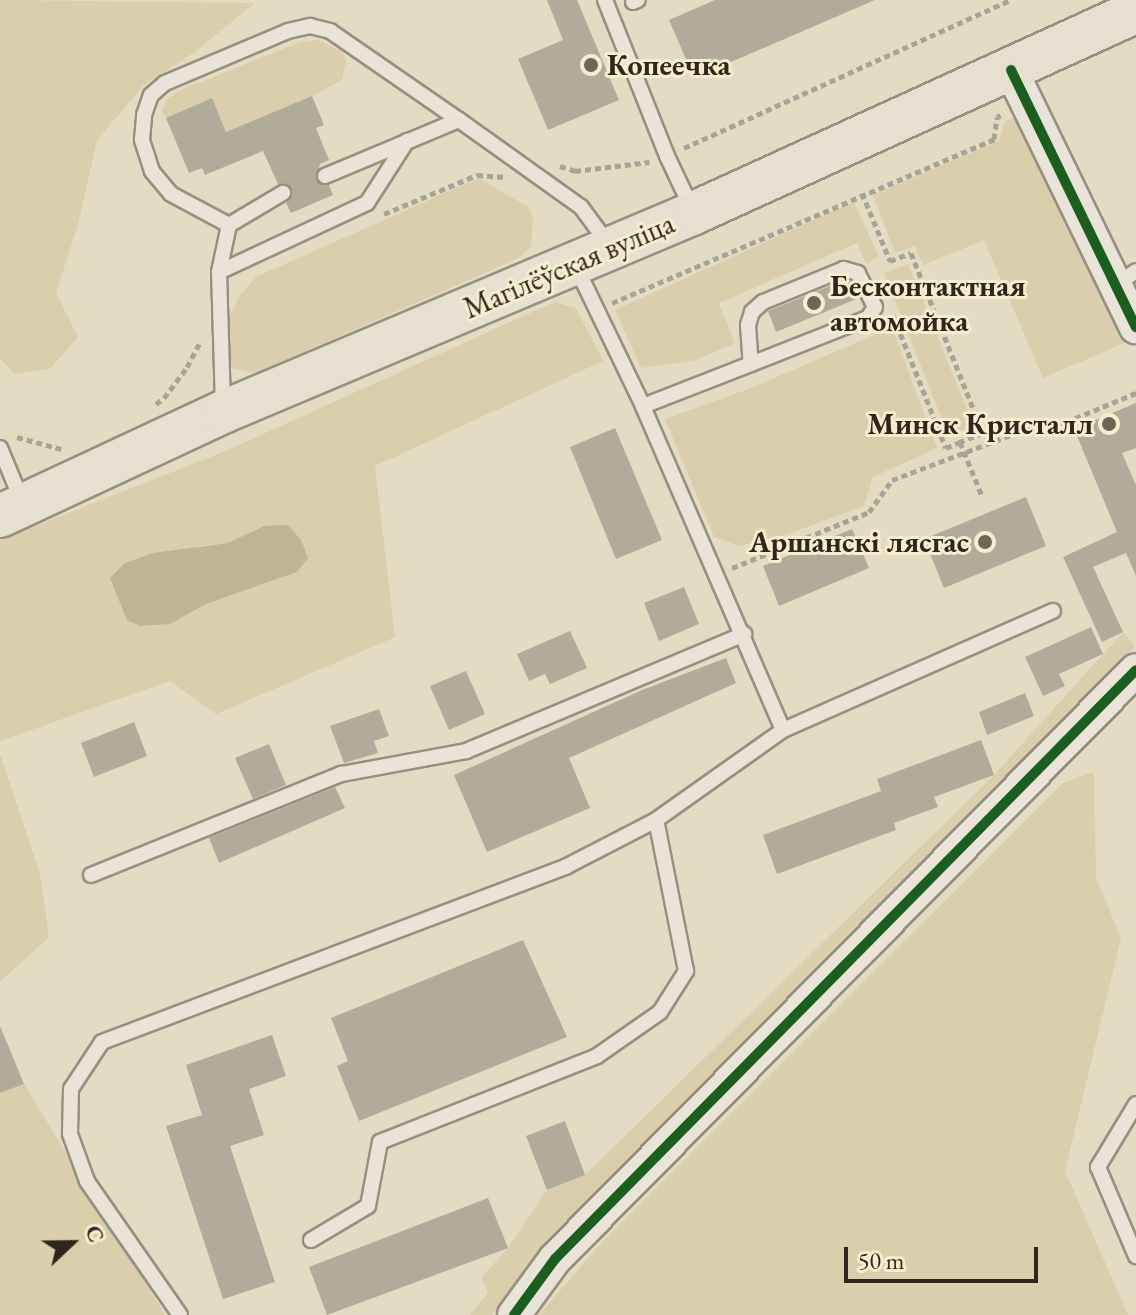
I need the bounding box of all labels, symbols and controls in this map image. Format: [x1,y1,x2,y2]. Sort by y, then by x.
place label: Копеечка [607,47,731,83]
marker: Копеечка [582,56,600,74]
street label: Магілёўская вуліца [458,205,680,327]
place label: Бесконтактная автомойка [830,268,1025,338]
marker: Бесконтактная автомойка [805,294,823,312]
place label: Минск Кристалл [867,406,1093,442]
marker: Минск Кристалл [1100,415,1118,433]
place label: Аршанскі лясгас [749,524,969,560]
marker: Аршанскі лясгас [976,533,994,551]
north arrow [32,1203,112,1283]
text: С [78,1221,111,1246]
scale bar [848,1231,1042,1281]
text: 50 m [858,1245,905,1276]

